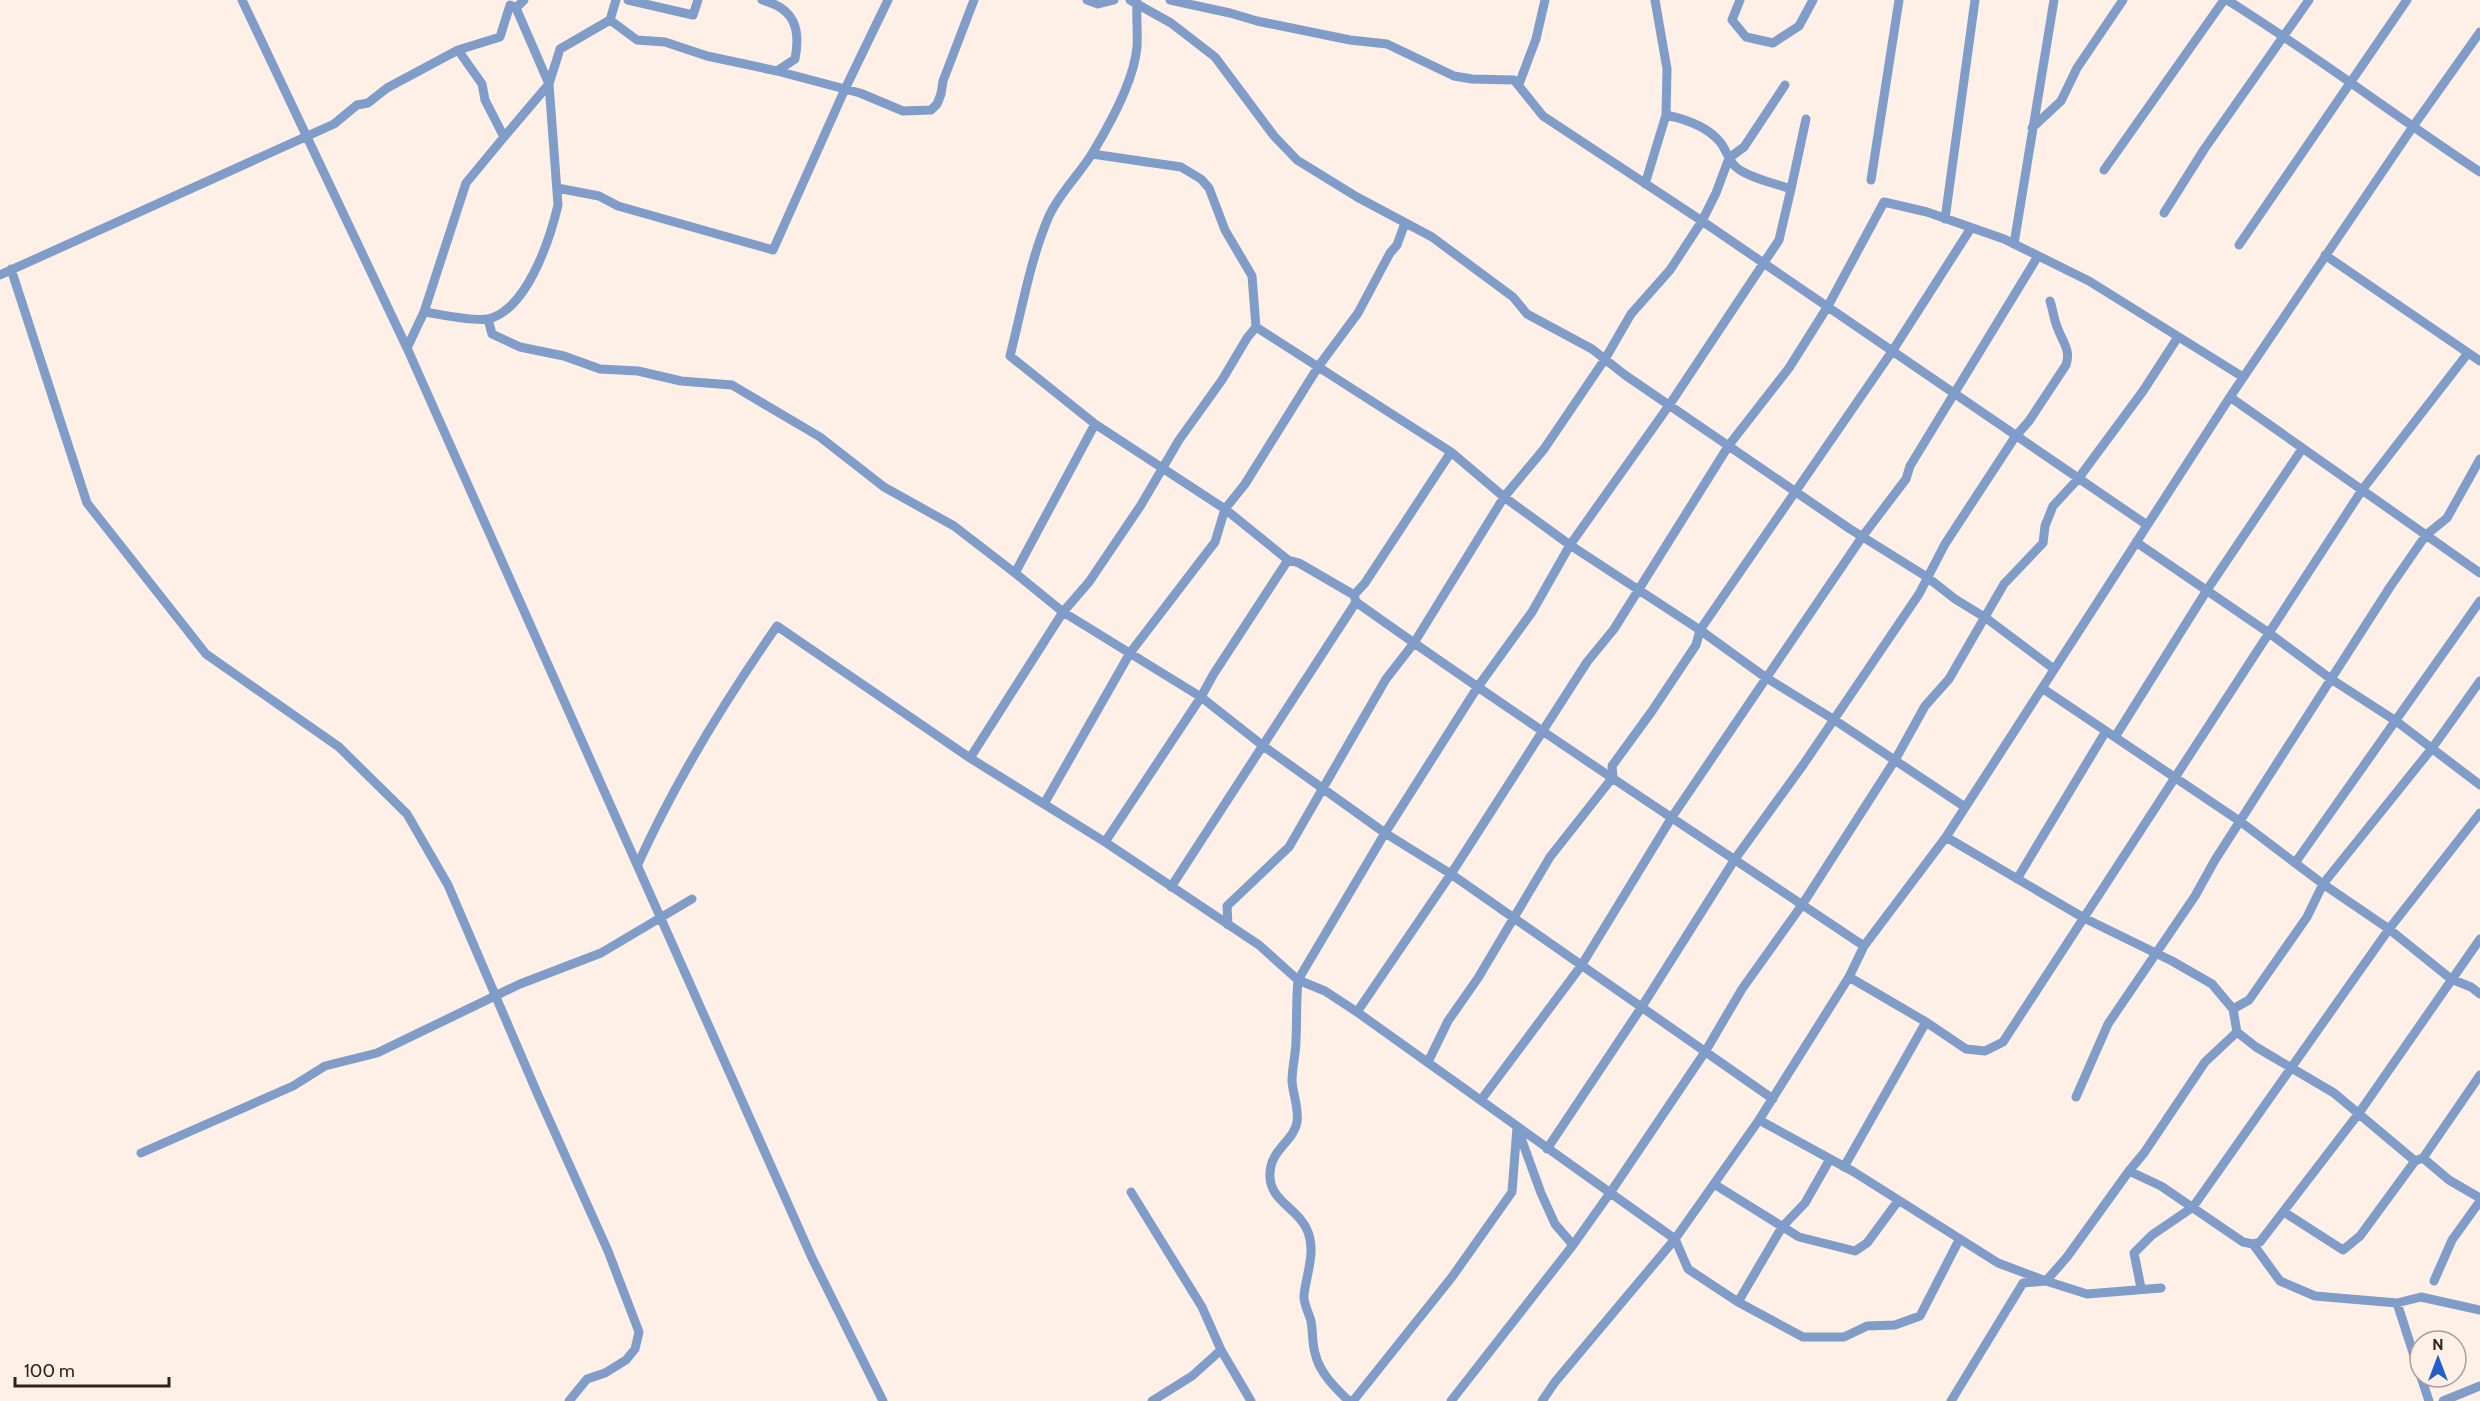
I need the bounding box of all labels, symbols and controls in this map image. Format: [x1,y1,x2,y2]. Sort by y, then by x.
north arrow [2408,1329,2468,1389]
text: N [2432,1335,2444,1354]
scale bar [15,1350,170,1388]
text: 100 m [24,1360,75,1382]

